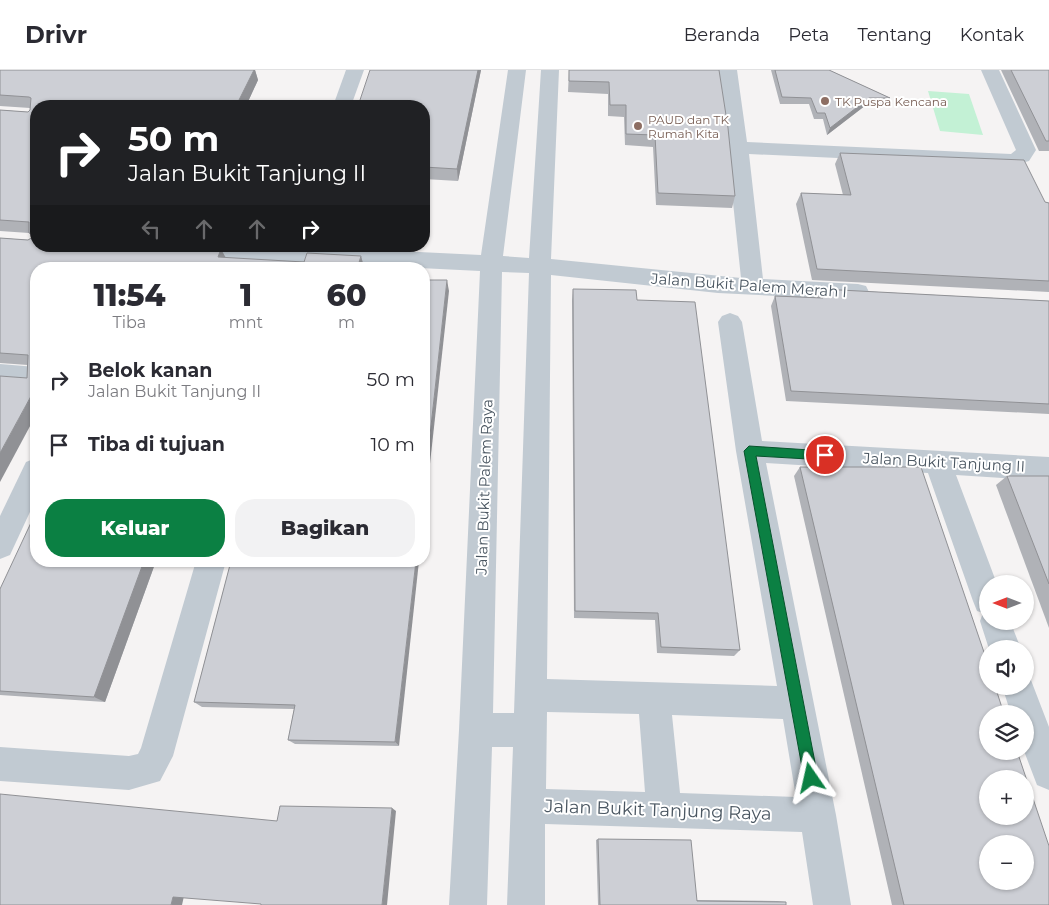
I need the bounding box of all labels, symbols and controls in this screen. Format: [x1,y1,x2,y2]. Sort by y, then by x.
text: Drivr [25,20,87,49]
text: Beranda [684,24,760,46]
text: Peta [788,24,829,46]
text: Tentang [857,24,932,46]
text: Kontak [960,24,1024,46]
place label: TK Puspa Kencana [835,94,947,109]
marker: TK Puspa Kencana [819,95,831,107]
place label: PAUD dan TK Rumah Kita [648,112,729,141]
text: 50 m [128,117,219,160]
icon: right [45,120,110,185]
marker: PAUD dan TK Rumah Kita [632,120,644,132]
text: Jalan Bukit Tanjung II [128,160,366,187]
icon: left [137,215,165,243]
icon: ahead [190,215,218,243]
icon: ahead [243,215,271,243]
icon: right [296,215,324,243]
street label: Jalan Bukit Palem Merah I [649,269,848,301]
text: 11:54 [93,277,165,314]
text: 1 [240,277,252,314]
text: 60 [327,277,367,314]
text: Tiba [113,313,146,332]
text: mnt [229,313,263,332]
text: m [338,313,355,332]
text: Belok kanan [88,359,212,382]
icon: right [45,366,73,394]
text: 50 m [367,368,415,391]
text: Jalan Bukit Tanjung II [88,382,261,401]
street label: Jalan Bukit Palem Raya [471,399,497,576]
icon: arrive [45,431,73,459]
text: Tiba di tujuan [88,433,225,456]
text: 10 m [370,433,415,456]
pin [804,434,846,476]
icon: arrive [811,441,839,469]
street label: Jalan Bukit Tanjung II [861,448,1026,476]
button: Keluar [45,499,225,557]
button: Bagikan [235,499,415,557]
north arrow [979,575,1034,630]
map controls [979,575,1034,890]
button: sound [979,640,1034,695]
button: layers [979,705,1034,760]
position arrow [784,751,836,803]
button: + [979,770,1034,825]
street label: Jalan Bukit Tanjung Raya [543,795,772,825]
button: − [979,835,1034,890]

